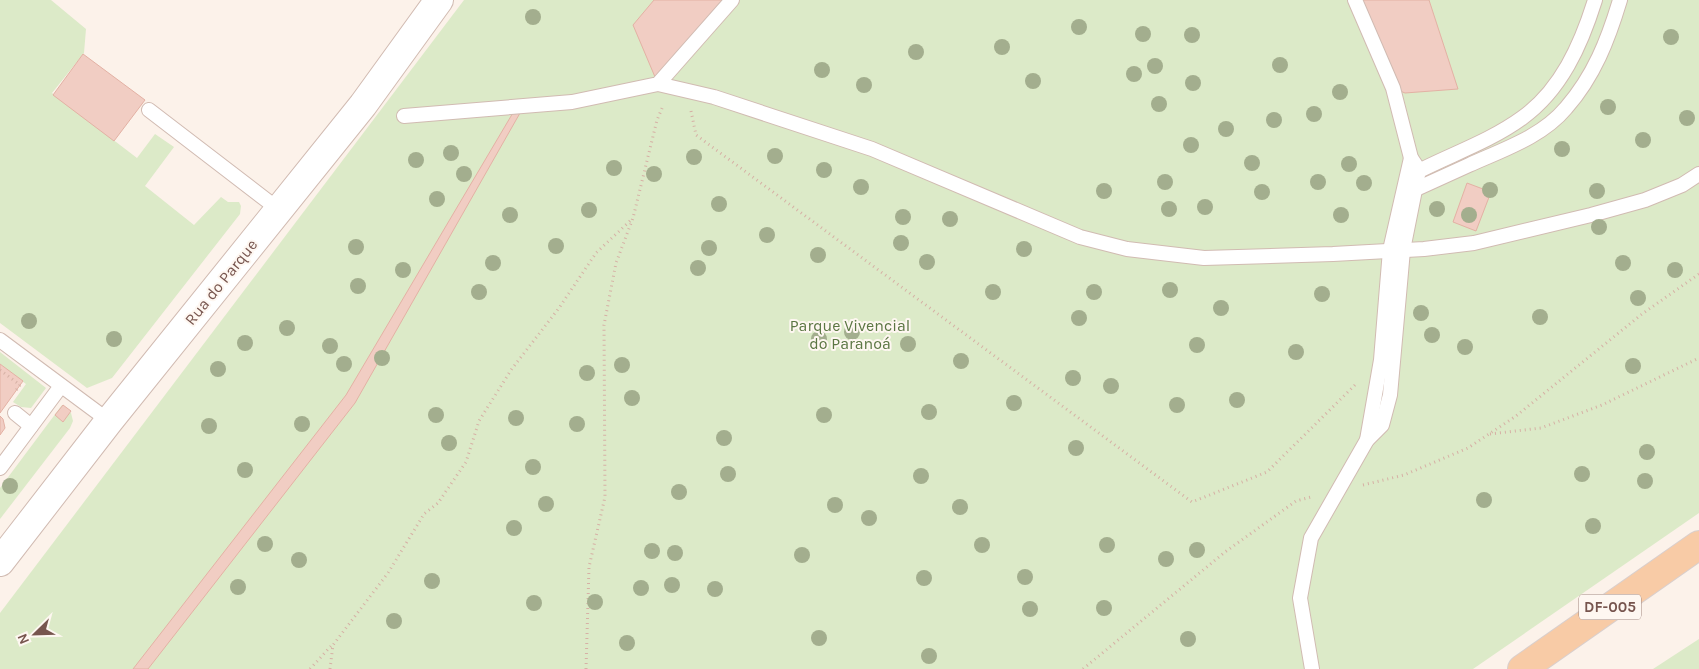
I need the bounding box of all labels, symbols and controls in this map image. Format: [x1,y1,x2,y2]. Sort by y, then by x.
street label: Rua do Parque [181,235,261,329]
park label: Parque Vivencial do Paranoá [790,316,910,353]
road number: DF-005 [1579,594,1641,620]
north arrow [10,609,60,659]
text: N [14,631,33,647]

